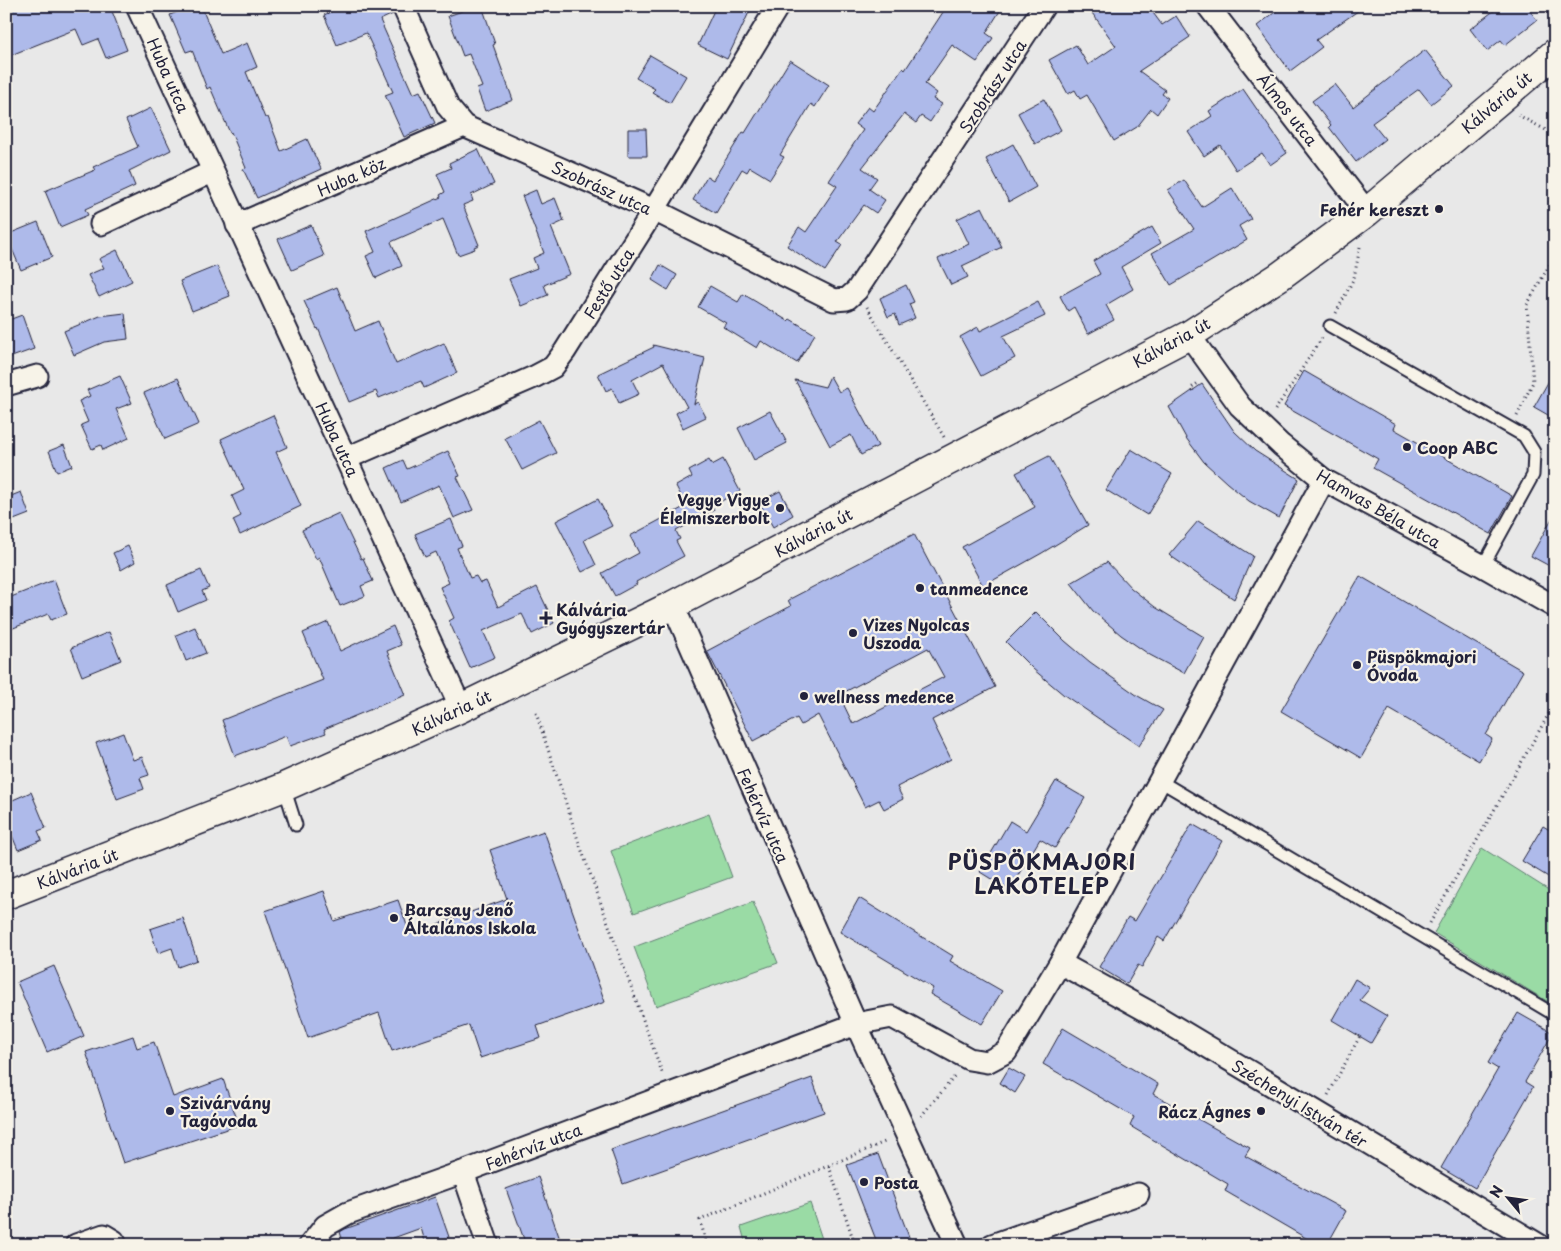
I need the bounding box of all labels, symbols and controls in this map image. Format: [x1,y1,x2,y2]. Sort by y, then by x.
street label: Huba utca [142,34,196,116]
street label: Szobrász utca [953,34,1031,138]
street label: Kálvária út [1456,65,1537,139]
street label: Álmos utca [1252,68,1324,150]
street label: Huba köz [313,150,389,202]
street label: Szobrász utca [548,154,656,220]
place label: Fehér kereszt [1320,197,1429,221]
marker: Fehér kereszt [1433,203,1445,215]
street label: Festő utca [577,243,639,323]
street label: Kálvária út [1128,311,1215,373]
street label: Huba utca [310,398,366,480]
place label: Coop ABC [1417,435,1498,459]
marker: Coop ABC [1401,441,1413,453]
street label: Hamvas Béla utca [1312,463,1446,553]
place label: Vegye Vigye Élelmiszerbolt [660,487,770,529]
street label: Kálvária út [770,501,857,563]
marker: Vegye Vigye Élelmiszerbolt [774,502,786,514]
place label: tanmedence [930,576,1029,600]
marker: tanmedence [914,582,926,594]
place label: Kálvária Gyógyszertár [556,597,666,639]
marker: Kálvária Gyógyszertár [540,612,552,624]
place label: Vizes Nyolcas Uszoda [863,612,970,654]
marker: Vizes Nyolcas Uszoda [847,627,859,639]
place label: Püspökmajori Óvoda [1367,644,1477,686]
marker: Püspökmajori Óvoda [1351,659,1363,671]
street label: Kálvária út [407,683,495,741]
place label: wellness medence [814,684,955,708]
marker: wellness medence [798,690,810,702]
street label: Fehérvíz utca [732,764,796,867]
street label: Kálvária út [33,841,122,895]
district label: PÜSPÖKMAJORI LAKÓTELEP [948,845,1136,901]
place label: Barcsay Jenő Általános Iskola [404,897,536,939]
marker: Barcsay Jenő Általános Iskola [388,912,400,924]
street label: Széchenyi István tér [1228,1053,1373,1153]
place label: Szivárvány Tagóvoda [180,1090,271,1132]
place label: Rácz Ágnes [1158,1099,1251,1123]
marker: Szivárvány Tagóvoda [164,1105,176,1117]
marker: Rácz Ágnes [1255,1105,1267,1117]
street label: Fehérvíz utca [481,1116,585,1175]
place label: Posta [874,1170,919,1194]
north arrow [1484,1174,1534,1224]
marker: Posta [858,1176,870,1188]
text: N [1484,1182,1508,1201]

